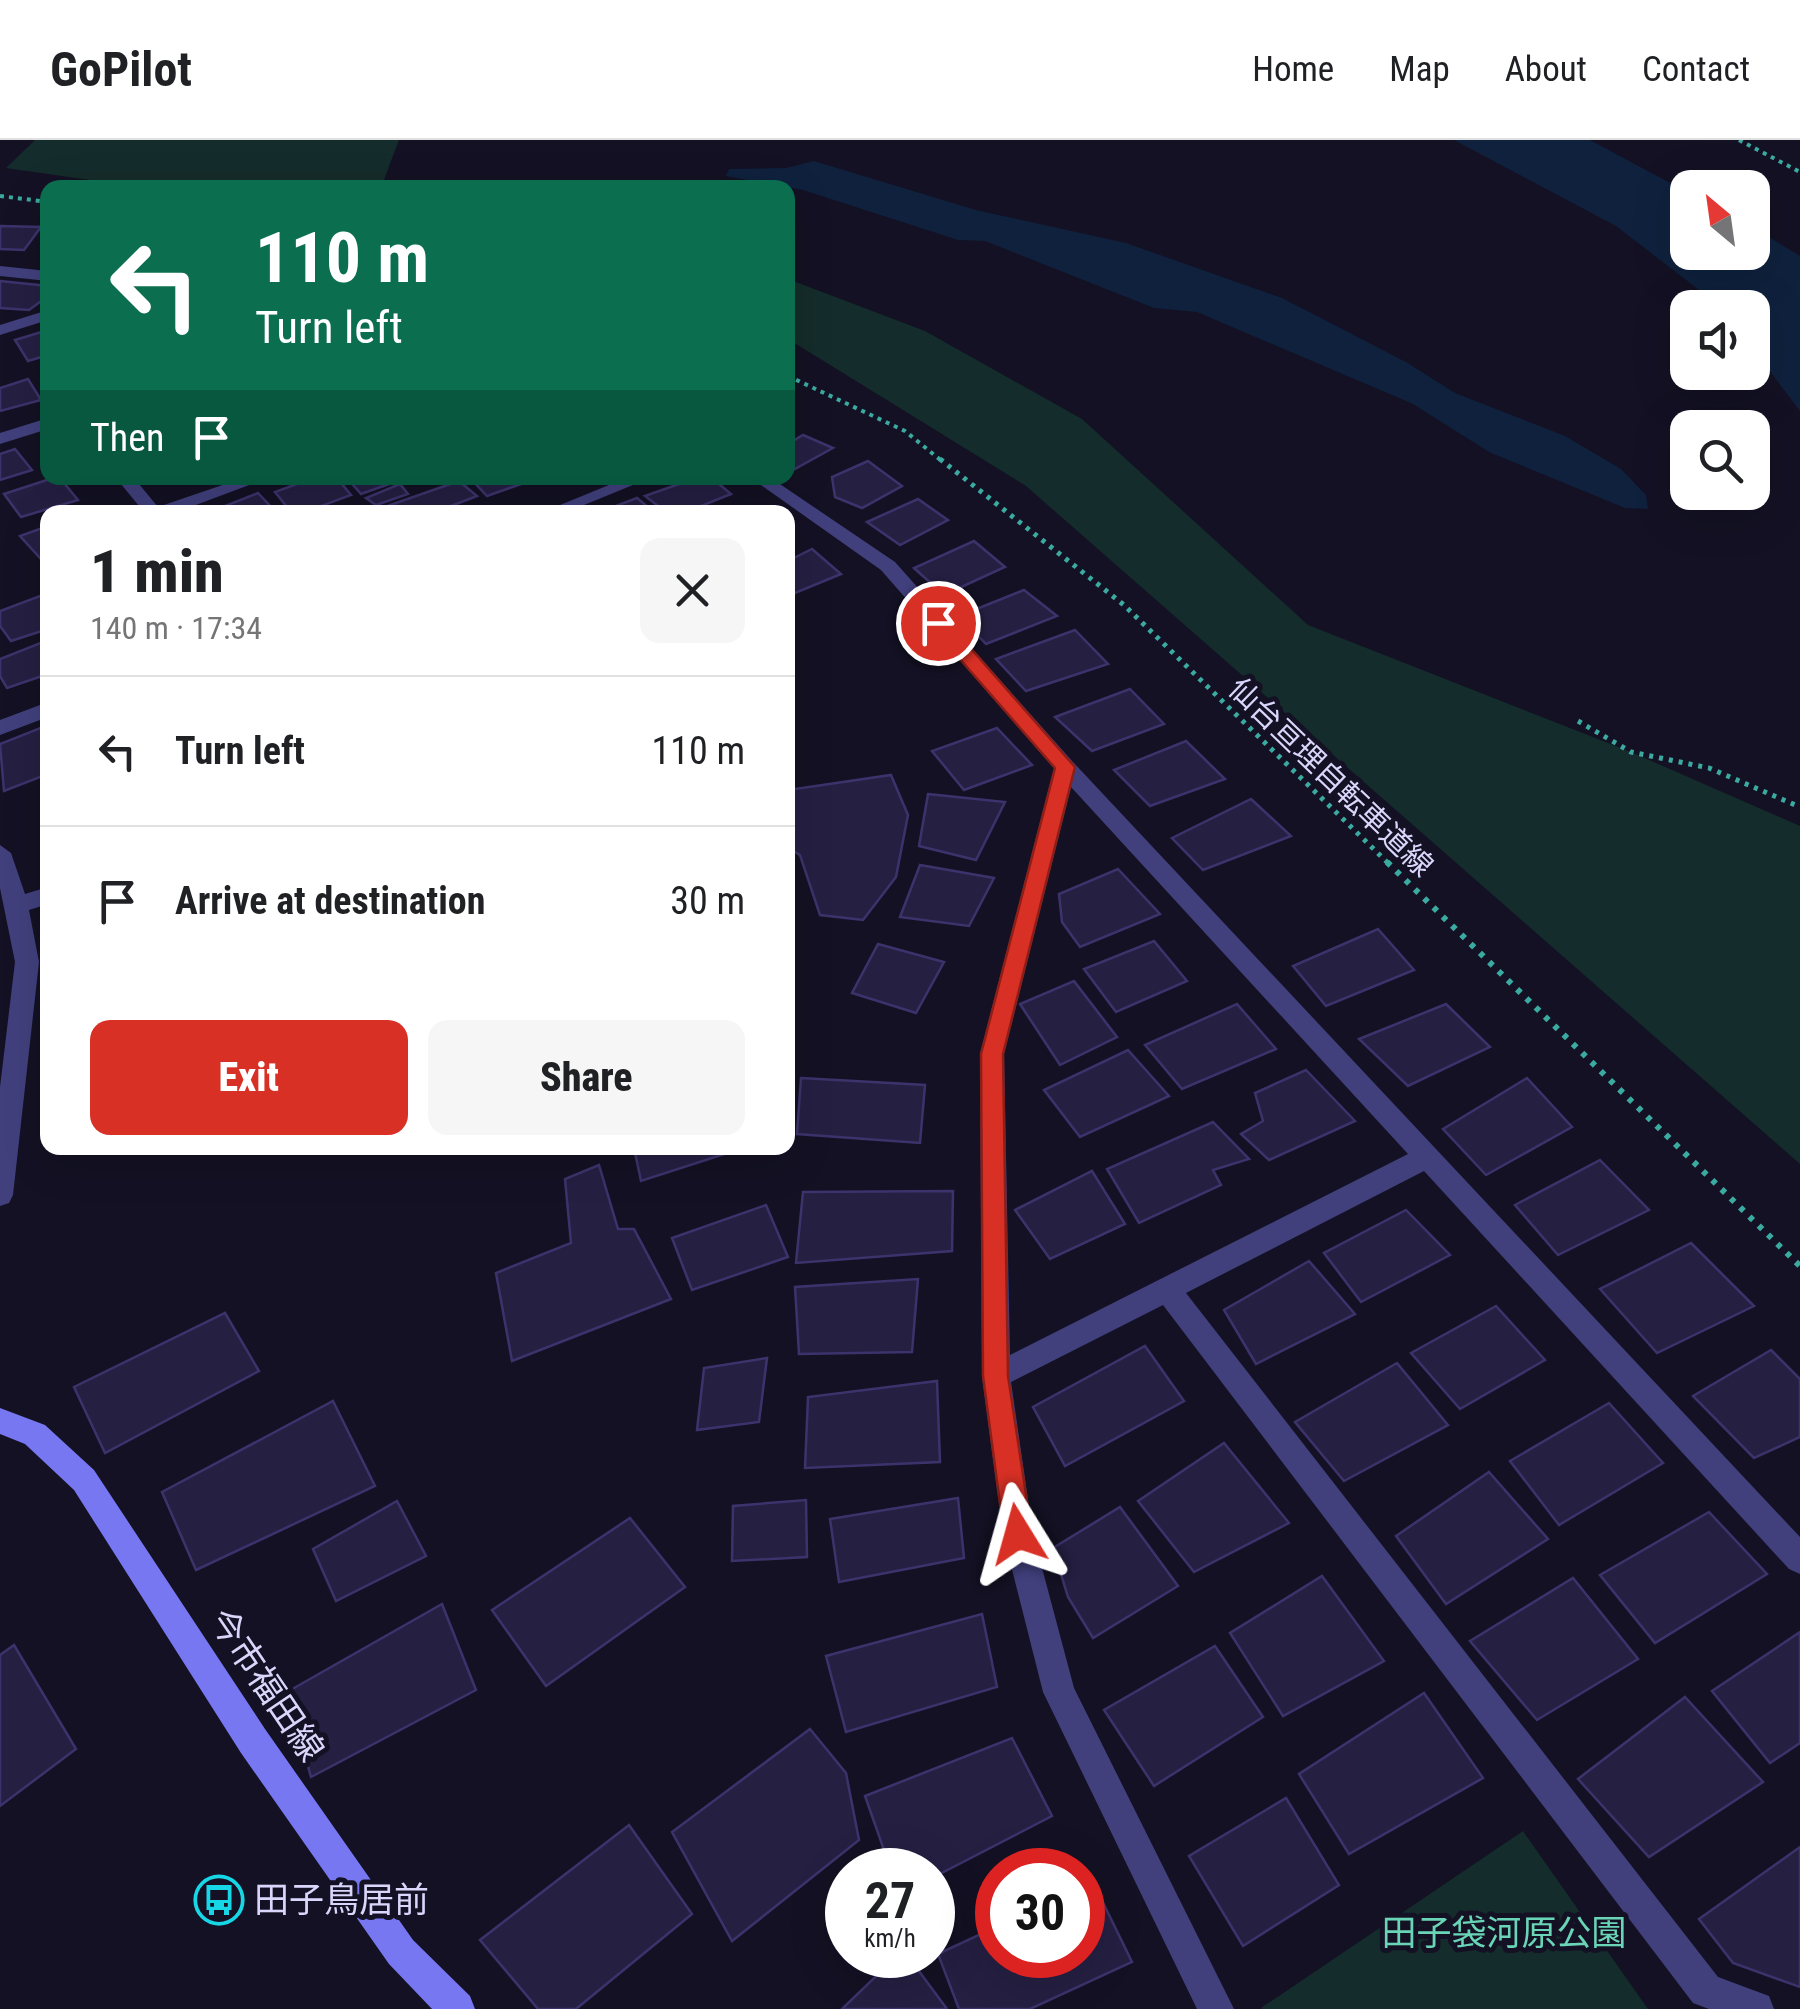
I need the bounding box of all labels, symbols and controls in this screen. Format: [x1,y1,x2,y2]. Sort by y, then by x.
text: GoPilot [50,41,192,98]
text: Home [1252,49,1334,90]
text: Map [1389,49,1450,90]
text: About [1505,49,1587,90]
text: Contact [1642,49,1750,90]
north arrow [1670,170,1770,270]
map controls [1670,170,1770,510]
text: 110 m [255,217,429,299]
icon: left [90,220,220,350]
button: sound [1670,290,1770,390]
text: Turn left [255,301,403,354]
icon: arrive [184,410,239,465]
button: search [1670,410,1770,510]
text: Then [90,416,164,460]
text: 1 min [90,536,224,607]
button: close [640,538,745,643]
pin [896,581,981,666]
icon: arrive [911,596,966,651]
text: 140 m · 17:34 [90,609,262,647]
street label: 仙台亘理自転車道線 [1222,671,1440,883]
icon: left [90,724,145,779]
text: Turn left [175,729,305,773]
text: 110 m [651,729,745,773]
icon: arrive [90,874,145,929]
text: Arrive at destination [175,879,485,923]
text: 30 m [670,879,745,923]
button: Exit [90,1020,408,1135]
button: Share [428,1020,745,1135]
position arrow [966,1482,1070,1586]
street label: 今市福田線 [200,1601,332,1769]
speed limit sign: 30 [975,1848,1105,1978]
text: 27 [865,1872,915,1930]
bus stop icon: 田子鳥居前 [193,1874,245,1926]
place label: 田子鳥居前 [254,1880,429,1921]
park label: 田子袋河原公園 [1381,1913,1627,1954]
text: km/h [864,1924,916,1953]

